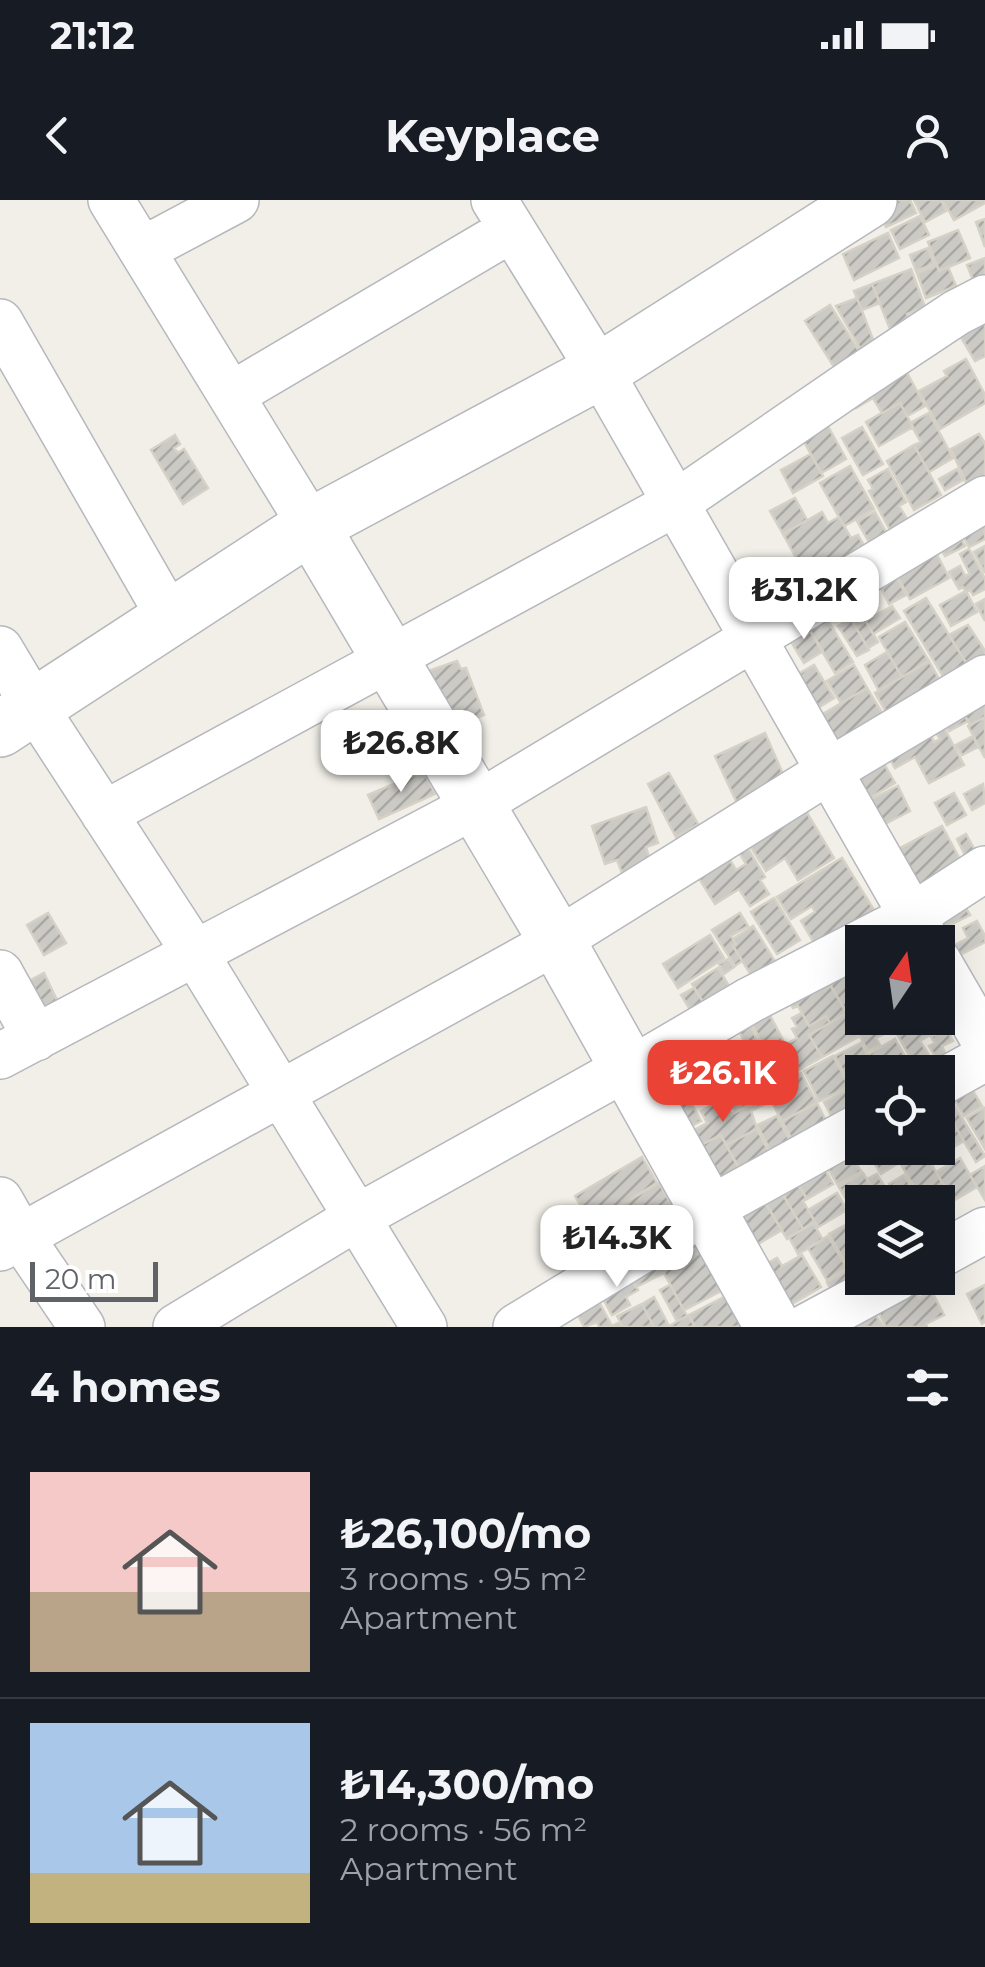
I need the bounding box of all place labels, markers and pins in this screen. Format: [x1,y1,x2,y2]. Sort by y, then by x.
pin: ₺31.2K [723,557,885,642]
pin: ₺26.8K [320,710,482,795]
pin: ₺26.1K [642,1040,804,1125]
pin: ₺14.3K [536,1205,698,1290]

